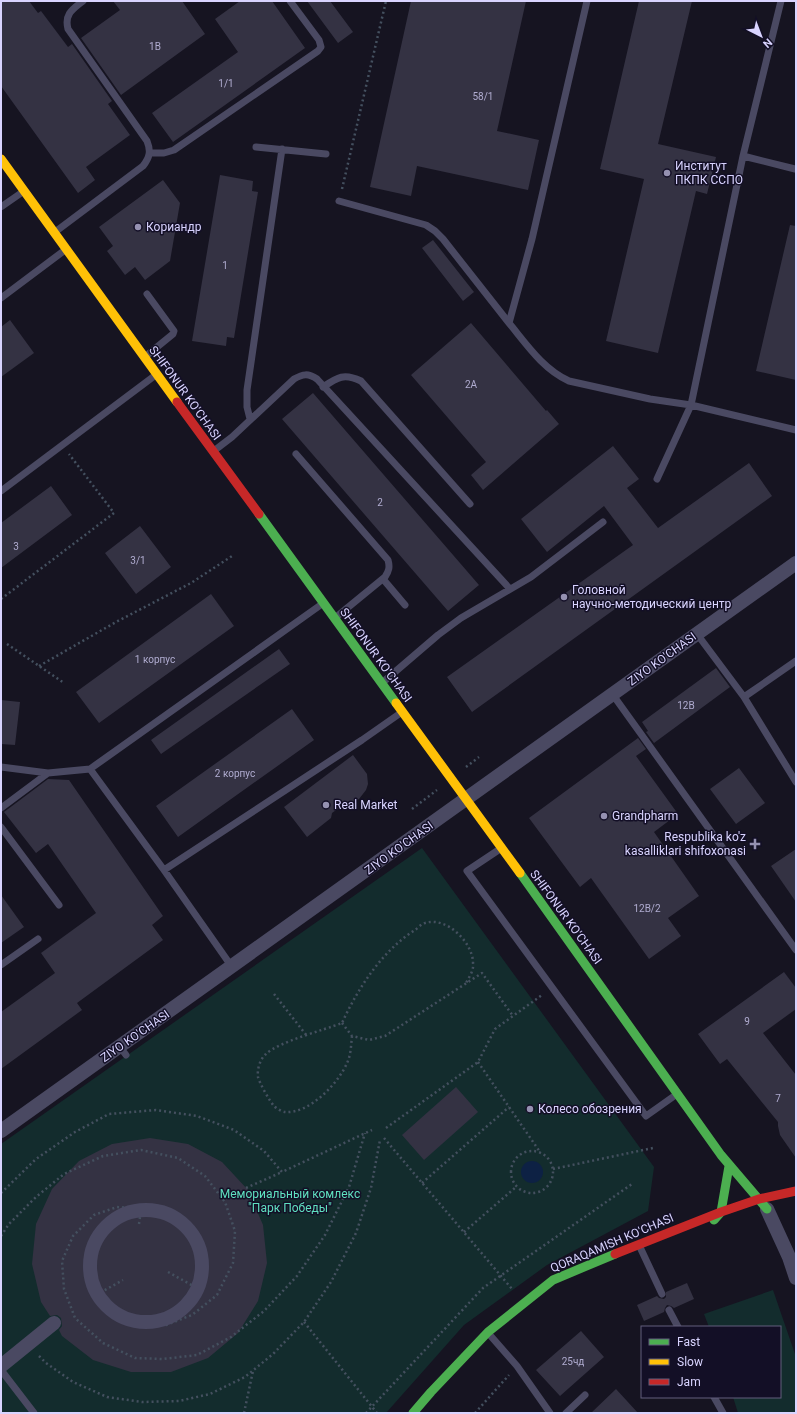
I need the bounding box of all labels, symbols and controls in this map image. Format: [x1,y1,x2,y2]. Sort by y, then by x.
north arrow [741,16,781,56]
text: N [760,36,775,51]
house number: 1B [149,41,161,52]
house number: 1/1 [218,78,234,89]
house number: 58/1 [473,91,494,102]
place label: Институт ПКПК ССПО [675,159,743,187]
marker: Институт ПКПК ССПО [662,168,672,178]
place label: Кориандр [146,220,202,234]
marker: Кориандр [133,222,143,232]
house number: 1 [222,260,228,271]
street label: SHIFONUR KO'CHASI [146,343,224,443]
house number: 2A [465,379,478,390]
house number: 2 [377,497,383,508]
house number: 3 [13,541,19,552]
house number: 3/1 [130,555,146,566]
place label: Головной научно-методический центр [572,583,732,611]
marker: Головной научно-методический центр [559,592,569,602]
street label: SHIFONUR KO'CHASI [337,605,415,705]
street label: ZIYO KO'CHASI [625,630,699,688]
house number: 1 корпус [135,654,175,665]
house number: 12В [677,700,695,711]
house number: 2 корпус [215,768,255,779]
place label: Real Market [334,798,398,812]
marker: Real Market [321,800,331,810]
place label: Grandpharm [612,809,678,823]
marker: Grandpharm [599,811,609,821]
street label: ZIYO KO'CHASI [362,819,436,877]
place label: Respublika ko'z kasalliklari shifoxonasi [625,830,746,858]
marker: Respublika ko'z kasalliklari shifoxonasi [749,838,761,850]
street label: SHIFONUR KO'CHASI [527,867,605,967]
house number: 12В/2 [633,903,661,914]
street label: ZIYO KO'CHASI [98,1007,172,1065]
house number: 9 [744,1016,750,1027]
house number: 7 [775,1093,781,1104]
place label: Колесо обозрения [538,1102,642,1116]
marker: Колесо обозрения [525,1104,535,1114]
park label: Мемориальный комлекс "Парк Победы" [220,1187,360,1215]
street label: QORAQAMISH KO'CHASI [548,1211,676,1275]
legend [641,1326,781,1398]
text: Fast [677,1335,700,1349]
text: Slow [677,1355,703,1369]
house number: 25чд [562,1356,584,1367]
text: Jam [677,1375,701,1389]

